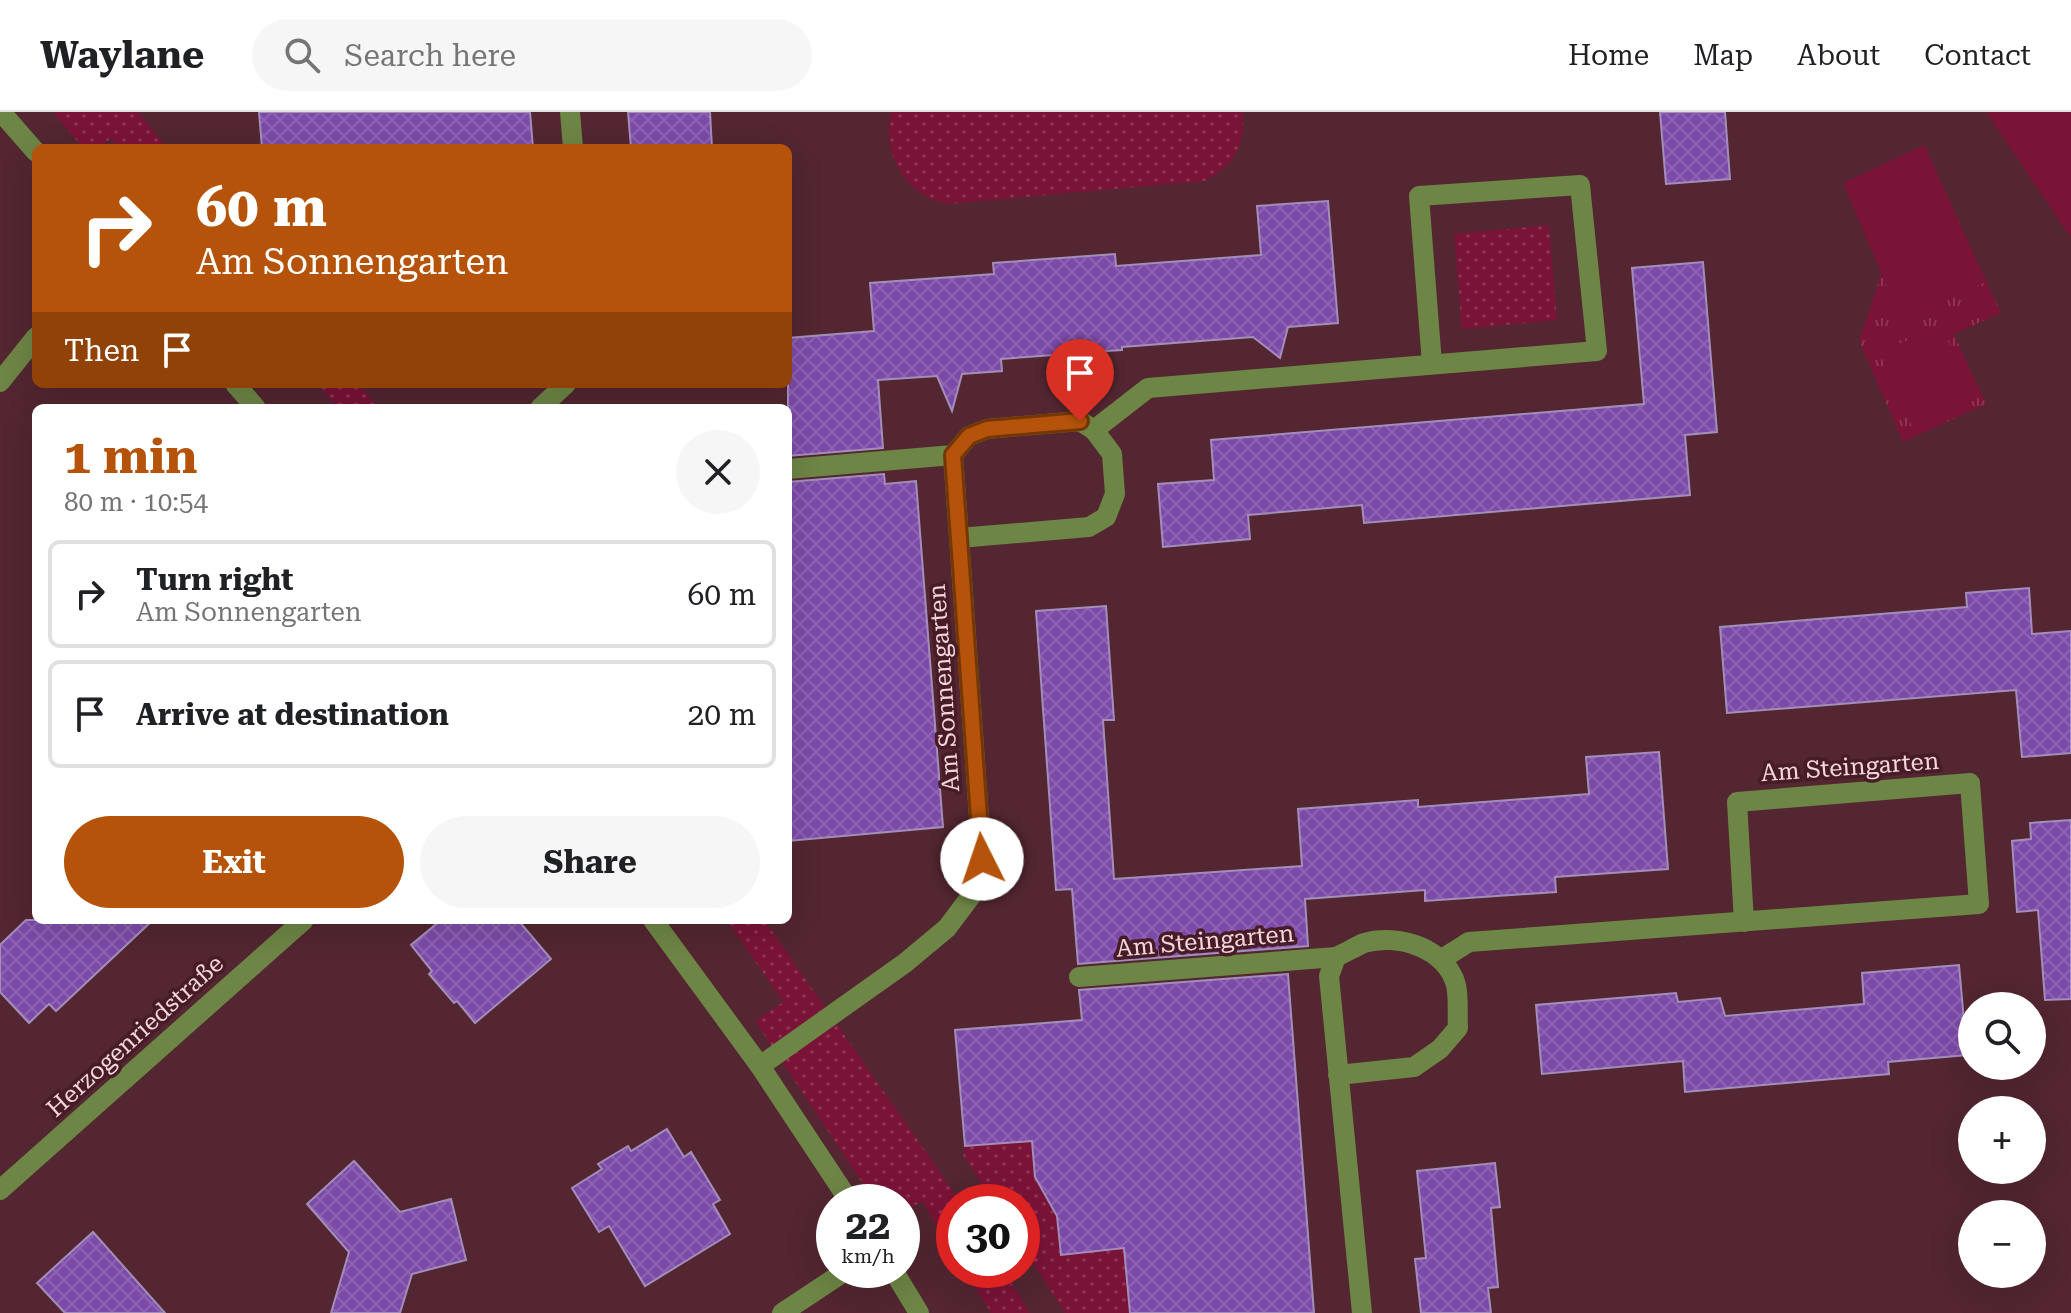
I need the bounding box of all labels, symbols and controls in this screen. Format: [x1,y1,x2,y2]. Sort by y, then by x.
search box [252,19,812,91]
text: Waylane [40,33,204,77]
icon: search [280,33,324,77]
text: Search here [344,38,516,73]
text: Home [1568,39,1649,72]
text: Map [1693,39,1753,72]
text: About [1797,39,1880,72]
text: Contact [1924,39,2031,72]
text: 60 m [196,174,327,240]
icon: right [64,176,168,280]
text: Am Sonnengarten [196,241,508,283]
icon: arrive [155,328,199,372]
text: Then [64,333,139,368]
pin [1046,339,1114,421]
icon: arrive [1058,351,1102,395]
text: 1 min [64,429,197,485]
button: close [676,430,760,514]
text: 80 m · 10:54 [64,487,208,517]
text: Turn right [136,562,293,597]
icon: right [68,572,112,616]
text: 60 m [687,577,756,612]
street label: Am Sonnengarten [923,583,965,793]
text: Am Sonnengarten [136,597,362,627]
icon: arrive [68,692,112,736]
text: Arrive at destination [136,697,449,732]
text: 20 m [687,697,756,732]
street label: Am Steingarten [1760,747,1940,787]
button: Exit [64,816,404,908]
button: Share [420,816,760,908]
position arrow [940,817,1024,901]
street label: Am Steingarten [1115,919,1295,963]
street label: Herzogenriedstraße [41,949,229,1123]
map controls [1958,992,2046,1288]
button: search [1958,992,2046,1080]
button: + [1958,1096,2046,1184]
speed limit sign: 30 [936,1184,1040,1288]
button: − [1958,1200,2046,1288]
text: 22 [846,1202,890,1249]
text: km/h [841,1244,895,1268]

